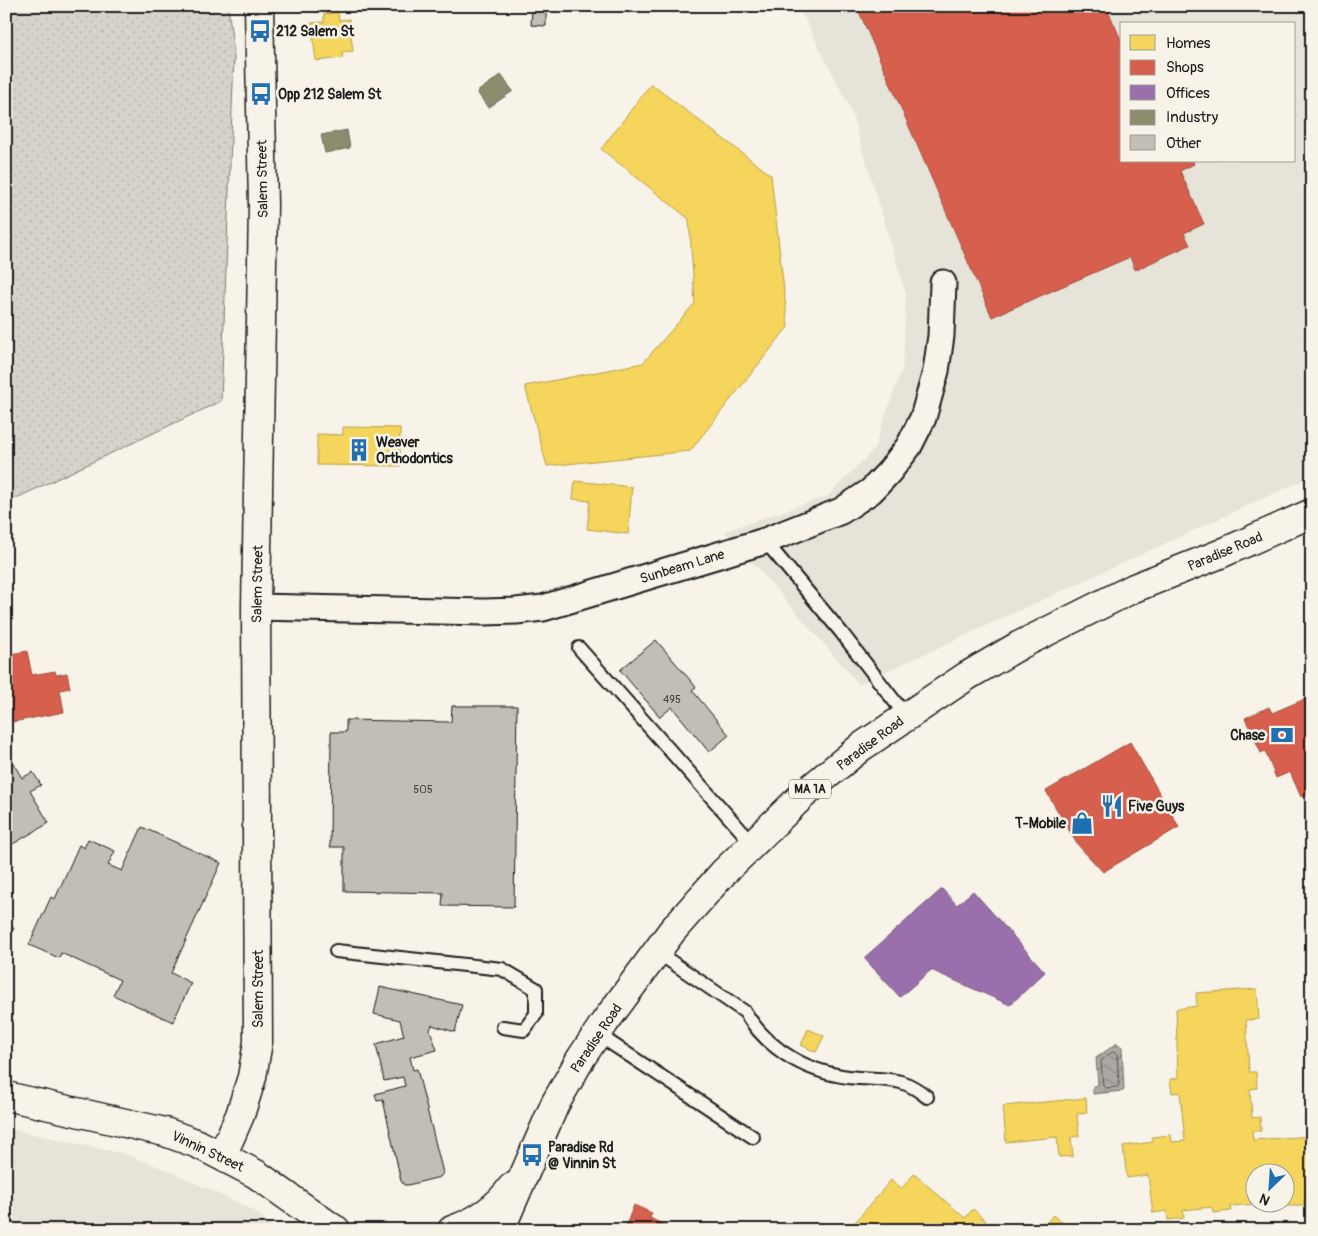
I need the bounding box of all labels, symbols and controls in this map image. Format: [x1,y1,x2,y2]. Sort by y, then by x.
bus stop icon: 212 Salem St [247,18,273,44]
legend [1120,22,1296,162]
place label: 212 Salem St [276,23,355,40]
text: Homes [1166,34,1211,53]
text: Shops [1166,58,1204,77]
bus stop icon: Opp 212 Salem St [248,81,274,107]
text: Offices [1166,84,1210,103]
place label: Opp 212 Salem St [278,86,382,103]
text: Industry [1166,108,1219,127]
text: Other [1166,134,1202,153]
street label: Salem Street [253,139,272,218]
place label: Weaver Orthodontics [376,434,454,467]
building icon: Weaver Orthodontics [346,437,372,463]
street label: Paradise Road [1185,528,1265,575]
street label: Salem Street [248,544,267,623]
street label: Sunbeam Lane [638,546,727,587]
house number: 495 [663,693,681,706]
street label: Paradise Road [833,713,907,774]
bank icon: Chase [1269,722,1295,748]
place label: Chase [1230,727,1266,744]
road number: MA 1A [789,780,831,799]
house number: 505 [413,783,433,796]
restaurant icon: Five Guys [1099,793,1125,819]
place label: Five Guys [1128,798,1185,815]
shop icon: T-Mobile [1069,810,1095,836]
place label: T-Mobile [1014,815,1067,832]
street label: Salem Street [250,950,267,1028]
street label: Paradise Road [567,1000,626,1076]
street label: Vinnin Street [169,1127,247,1176]
place label: Paradise Rd @ Vinnin St [548,1139,616,1172]
bus stop icon: Paradise Rd @ Vinnin St [519,1142,545,1168]
north arrow [1246,1164,1296,1214]
text: N [1257,1190,1273,1209]

